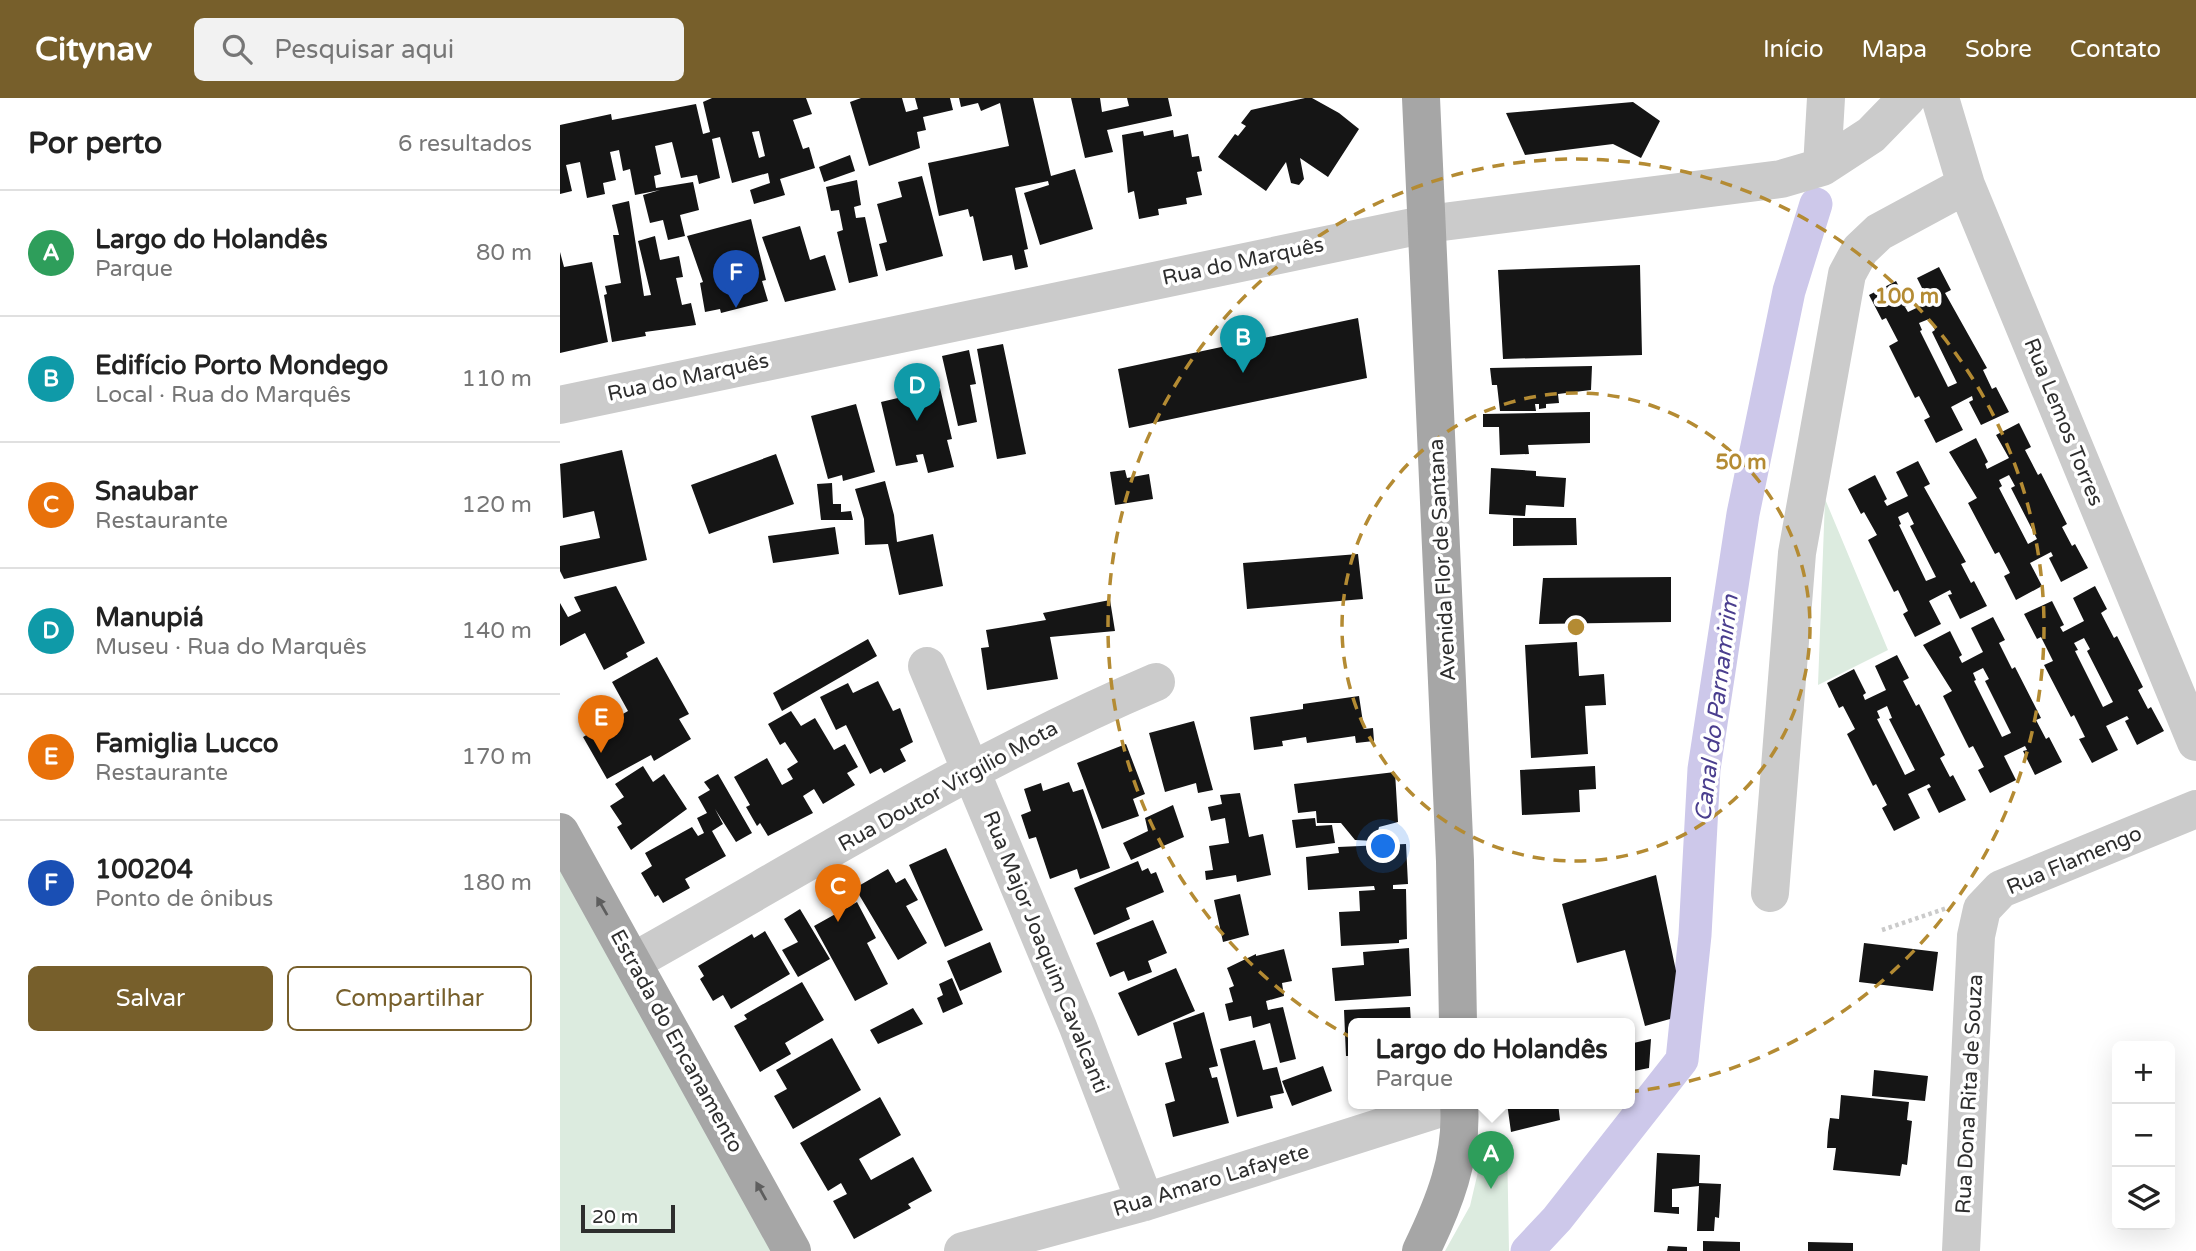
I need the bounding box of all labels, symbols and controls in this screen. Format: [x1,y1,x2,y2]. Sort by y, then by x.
search box [194,18,684,81]
text: Citynav [35,30,152,69]
icon: search [218,30,256,68]
text: Pesquisar aqui [274,34,454,65]
text: Início [1763,35,1824,64]
text: Mapa [1862,35,1927,64]
text: Sobre [1965,35,2032,64]
text: Contato [2070,35,2161,64]
text: Por perto [28,125,162,162]
text: 6 resultados [398,130,532,158]
text: Largo do Holandês [95,224,328,255]
street label: Rua do Marquês [1160,232,1326,291]
text: A [42,239,60,267]
text: 80 m [476,239,532,267]
pin: F [713,250,759,308]
text: Parque [95,255,173,283]
text: 100 m [1875,284,1939,309]
pin: B [1220,315,1266,373]
street label: Rua Lemos Torres [2019,335,2109,510]
street label: Rua do Marquês [605,348,771,407]
text: Edifício Porto Mondego [95,350,388,381]
pin: D [894,363,940,421]
text: B [43,365,59,393]
text: 110 m [462,365,532,393]
text: Local · Rua do Marquês [95,381,351,409]
street label: Avenida Flor de Santana [1424,438,1461,682]
text: 50 m [1715,450,1767,475]
text: Snaubar [95,476,198,507]
text: C [43,491,59,519]
text: 120 m [462,491,532,519]
text: Restaurante [95,507,228,535]
water label: Canal do Parnamirim [1689,592,1745,823]
text: Manupiá [95,602,204,633]
centre of rings [1564,615,1588,639]
text: D [42,617,60,645]
text: 140 m [462,617,532,645]
text: Museu · Rua do Marquês [95,633,367,661]
pin: E [578,695,624,753]
street label: Rua Doutor Virgílio Mota [834,716,1062,857]
text: Famiglia Lucco [95,728,279,759]
text: E [44,743,58,771]
text: 170 m [462,743,532,771]
text: Restaurante [95,759,228,787]
street label: Rua Major Joaquim Cavalcanti [977,807,1114,1097]
street label: Rua Flamengo [2003,821,2146,900]
your location [1366,829,1400,863]
text: 100204 [95,854,193,885]
pin: C [815,864,861,922]
text: F [44,869,58,897]
text: 180 m [462,869,532,897]
text: Ponto de ônibus [95,885,273,913]
one-way arrow [596,897,608,916]
street label: Estrada do Encanamento [605,925,748,1157]
button: Salvar [28,966,273,1031]
button: Compartilhar [287,966,532,1031]
street label: Rua Dona Rita de Souza [1951,974,1988,1215]
popup [1348,1018,1635,1109]
text: Largo do Holandês [1375,1034,1608,1065]
map controls [2112,1041,2175,1230]
button: + [2112,1041,2175,1104]
text: Parque [1375,1065,1453,1093]
button: − [2112,1104,2175,1167]
pin: A [1468,1131,1514,1189]
street label: Rua Amaro Lafayete [1110,1139,1312,1222]
button: layers [2112,1167,2175,1230]
one-way arrow [755,1180,767,1200]
scale bar [581,1202,676,1234]
text: 20 m [592,1206,638,1228]

